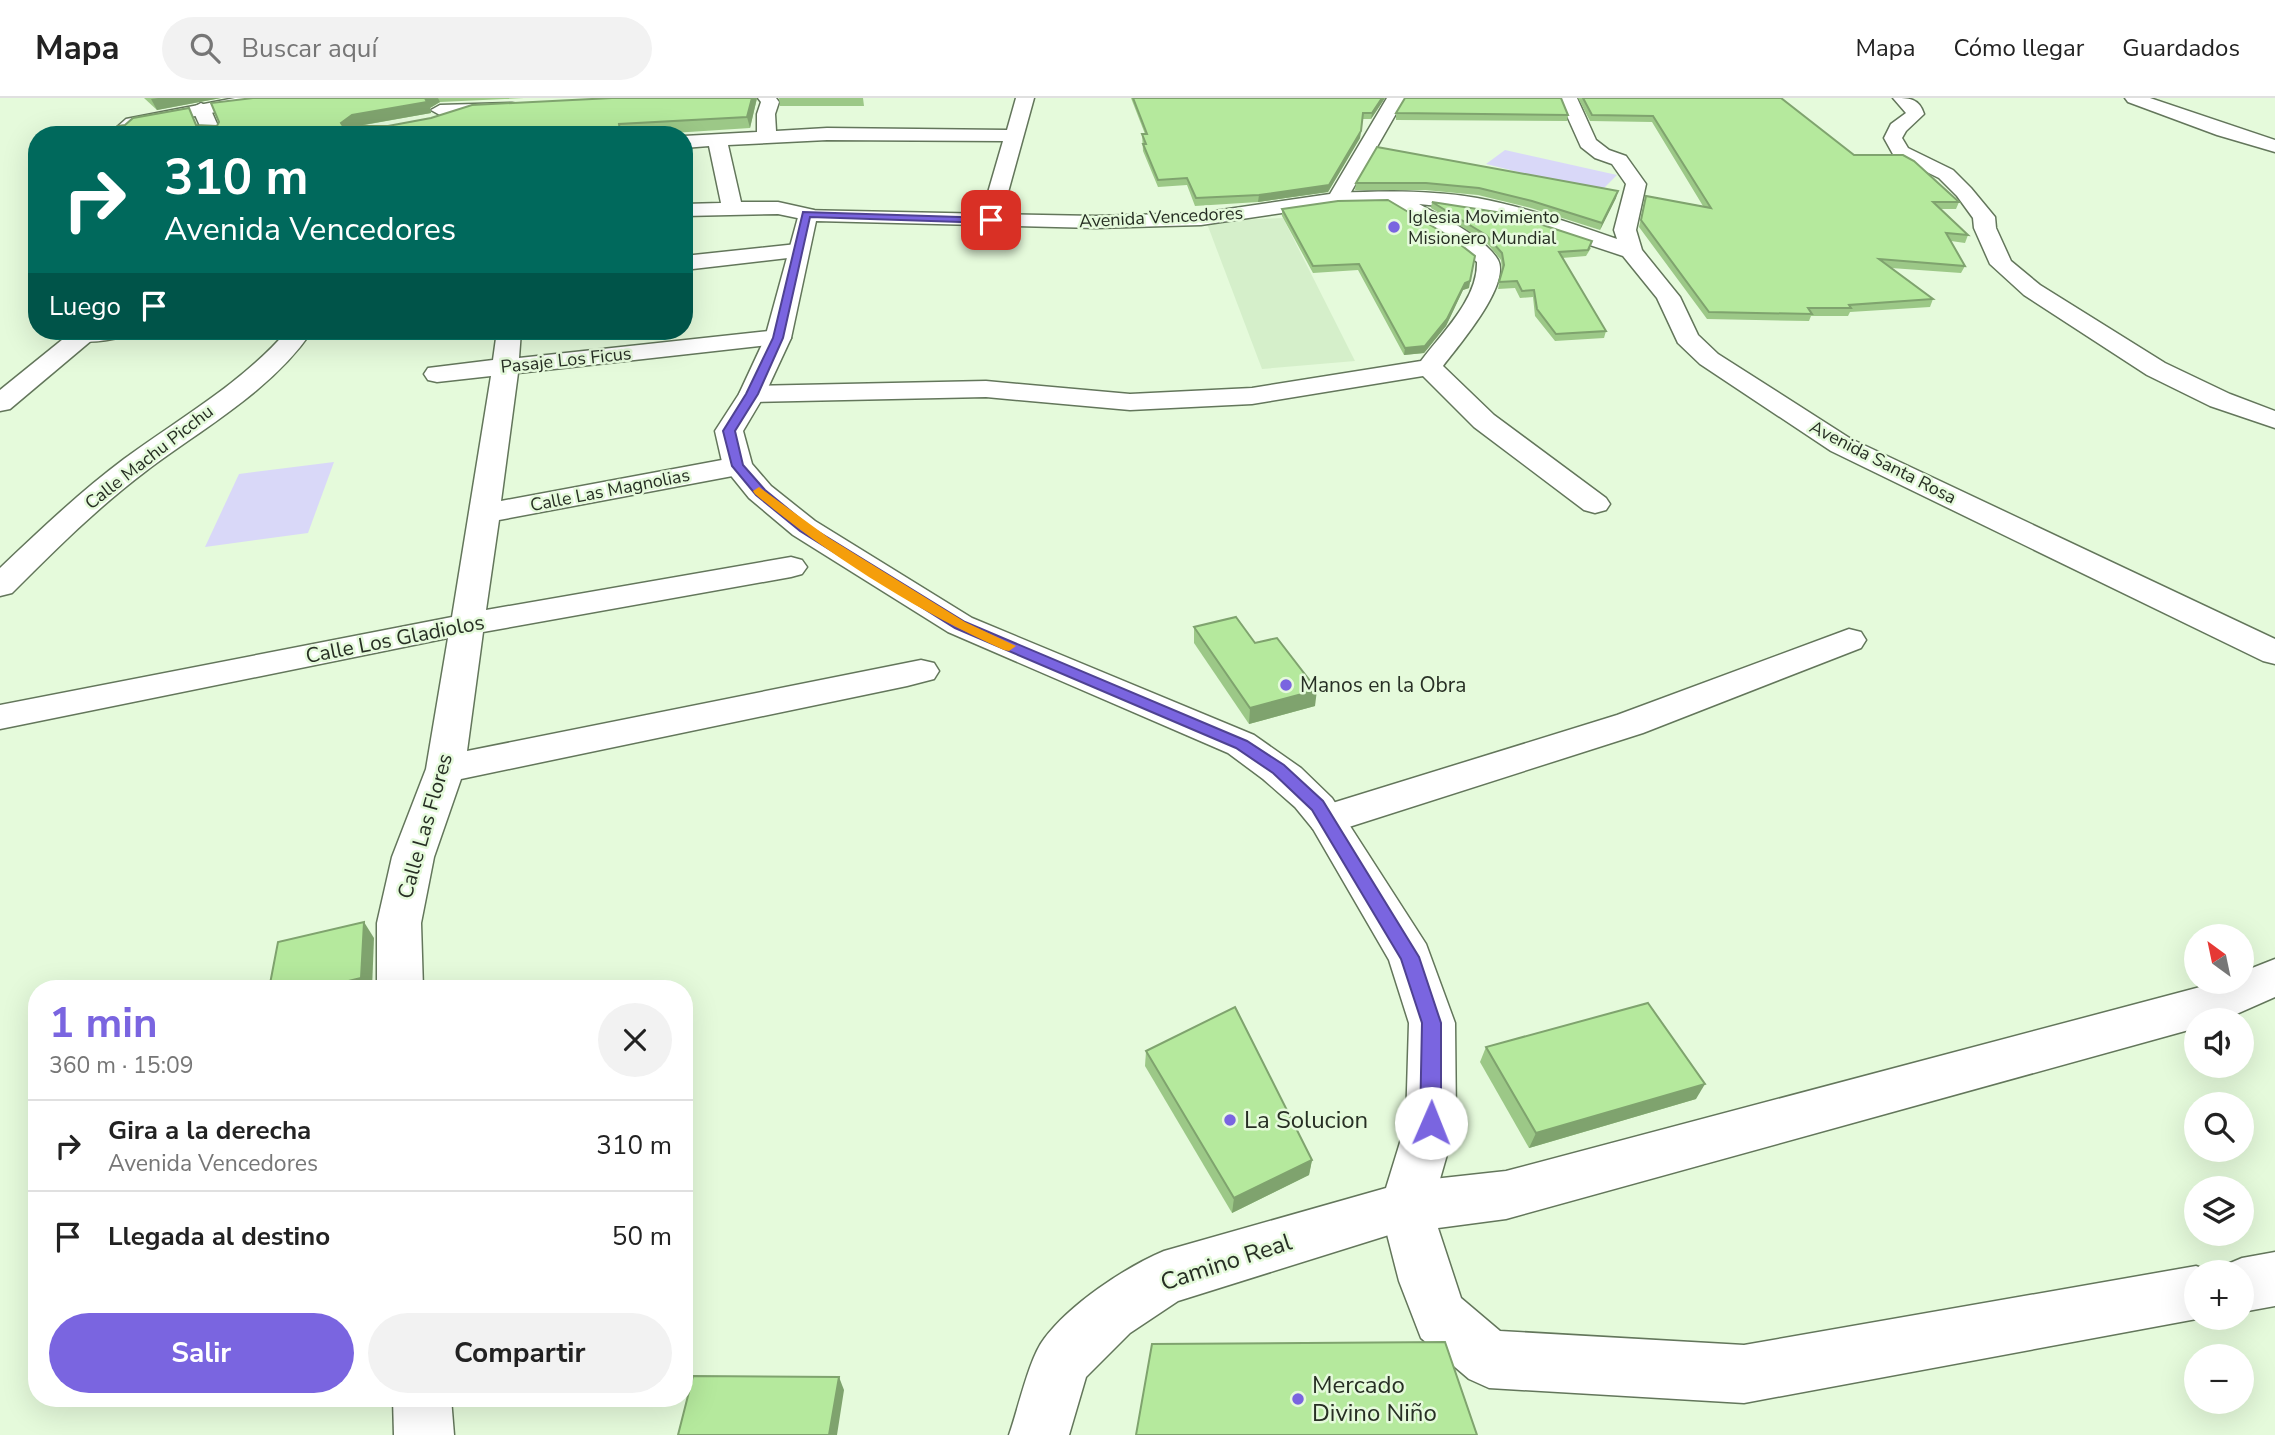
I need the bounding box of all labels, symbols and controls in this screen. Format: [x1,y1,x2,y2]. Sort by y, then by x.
search box [162,17,652,80]
text: Mapa [35,26,120,71]
icon: search [186,29,224,67]
text: Buscar aquí [242,31,377,66]
text: Mapa [1855,32,1915,64]
text: Cómo llegar [1953,32,2084,64]
text: Guardados [2122,32,2240,64]
text: 310 m [164,144,308,211]
icon: right [49,154,140,245]
pin [961,190,1021,250]
icon: arrive [972,201,1010,239]
street label: Avenida Vencedores [1078,201,1244,233]
place label: Iglesia Movimiento Misionero Mundial [1408,205,1559,250]
text: Avenida Vencedores [164,208,456,251]
marker: Iglesia Movimiento Misionero Mundial [1386,219,1402,235]
icon: arrive [135,287,173,325]
text: Luego [49,289,121,324]
street label: Pasaje Los Ficus [499,341,633,379]
street label: Calle Machu Picchu [80,399,218,515]
street label: Avenida Santa Rosa [1805,415,1961,509]
street label: Calle Las Magnolias [528,463,692,517]
street label: Calle Los Gladiolos [303,608,487,670]
place label: Manos en la Obra [1300,671,1466,699]
marker: Manos en la Obra [1278,677,1294,693]
street label: Calle Las Flores [391,750,459,902]
north arrow [2184,924,2254,994]
map controls [2184,924,2254,1414]
text: 1 min [49,995,158,1052]
button: close [598,1003,672,1077]
button: sound [2184,1008,2254,1078]
text: 360 m · 15:09 [49,1050,194,1081]
position arrow [1394,1086,1468,1160]
button: search [2184,1092,2254,1162]
place label: La Solucion [1244,1104,1368,1136]
marker: La Solucion [1222,1112,1238,1128]
text: Gira a la derecha [108,1113,311,1148]
icon: right [49,1127,87,1165]
text: 310 m [596,1128,672,1163]
text: Avenida Vencedores [108,1148,318,1179]
button: layers [2184,1176,2254,1246]
icon: arrive [49,1218,87,1256]
text: Llegada al destino [108,1219,330,1254]
text: 50 m [612,1219,672,1254]
street label: Camino Real [1156,1226,1296,1298]
button: + [2184,1260,2254,1330]
button: Salir [49,1313,354,1393]
button: Compartir [368,1313,672,1393]
button: − [2184,1344,2254,1414]
place label: Mercado Divino Niño [1312,1369,1437,1429]
marker: Mercado Divino Niño [1290,1391,1306,1407]

